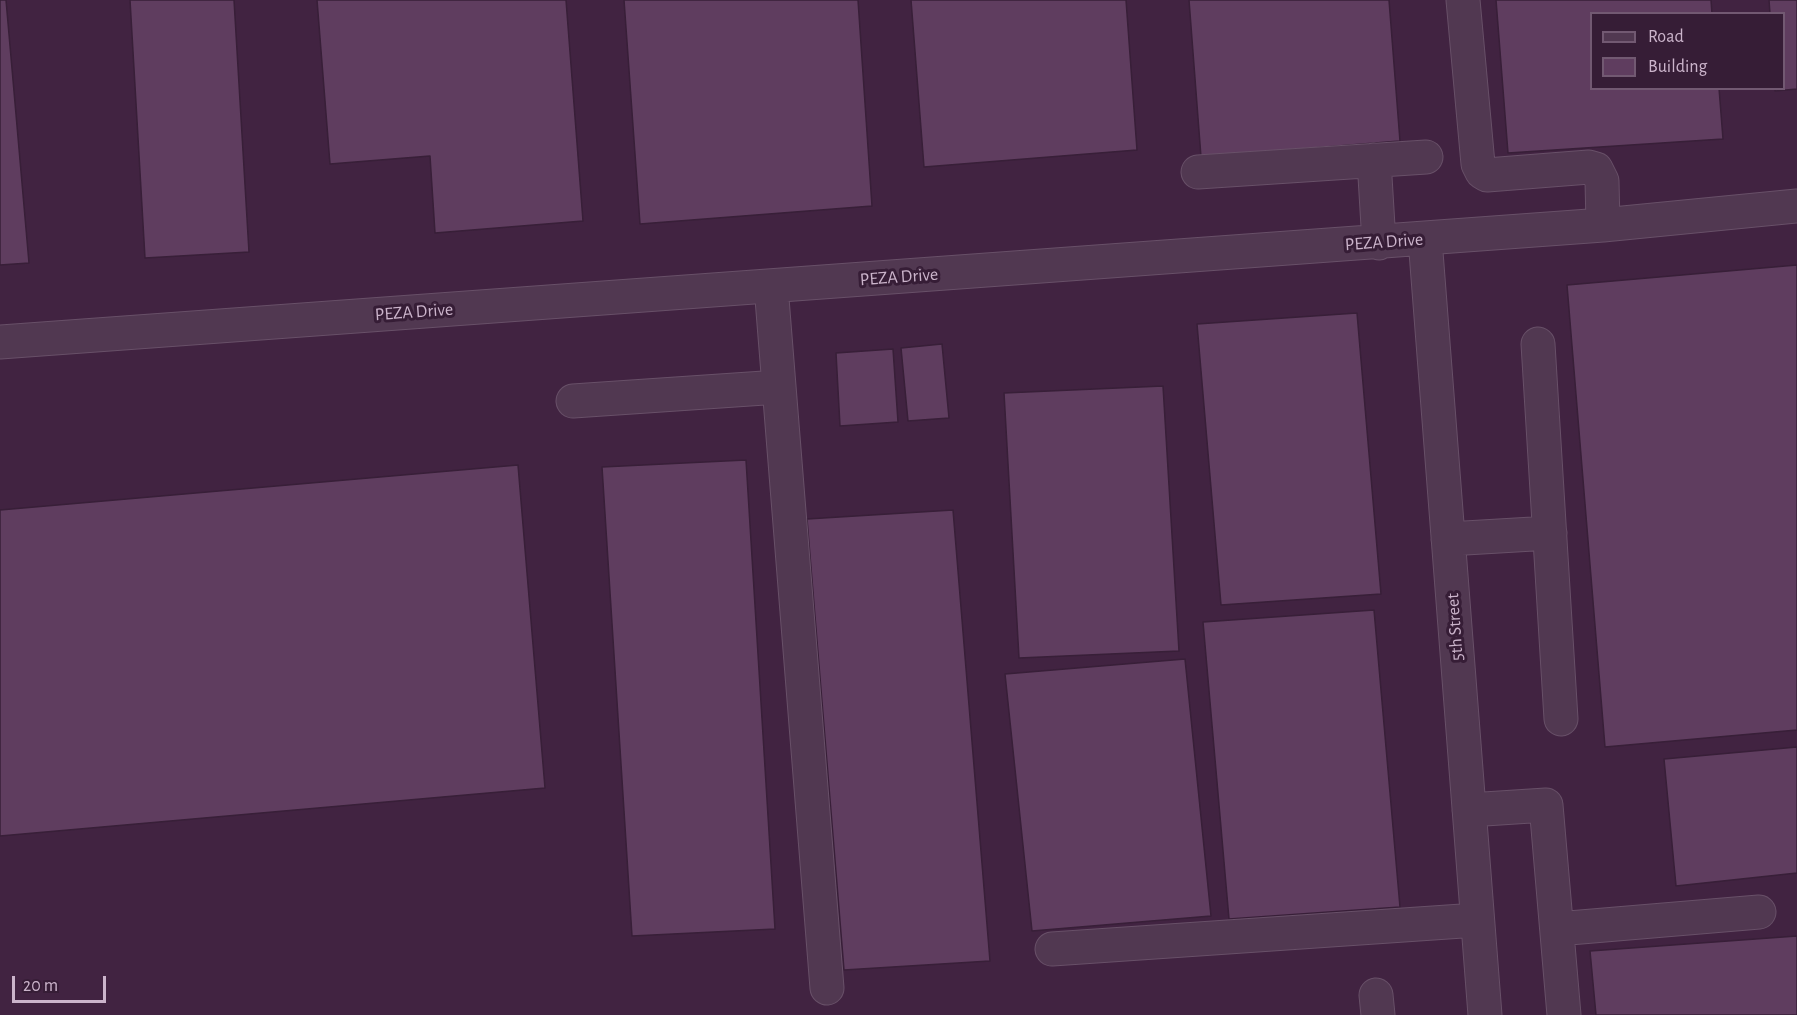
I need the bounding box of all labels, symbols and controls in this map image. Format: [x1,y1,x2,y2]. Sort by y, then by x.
legend [1590,12,1785,90]
text: Road [1648,28,1684,46]
text: Building [1648,58,1707,76]
street label: PEZA Drive [1344,228,1424,256]
street label: PEZA Drive [859,263,939,291]
street label: PEZA Drive [374,298,454,326]
street label: 5th Street [1442,592,1468,662]
scale bar [15,964,110,1002]
text: 20 m [23,977,58,995]

